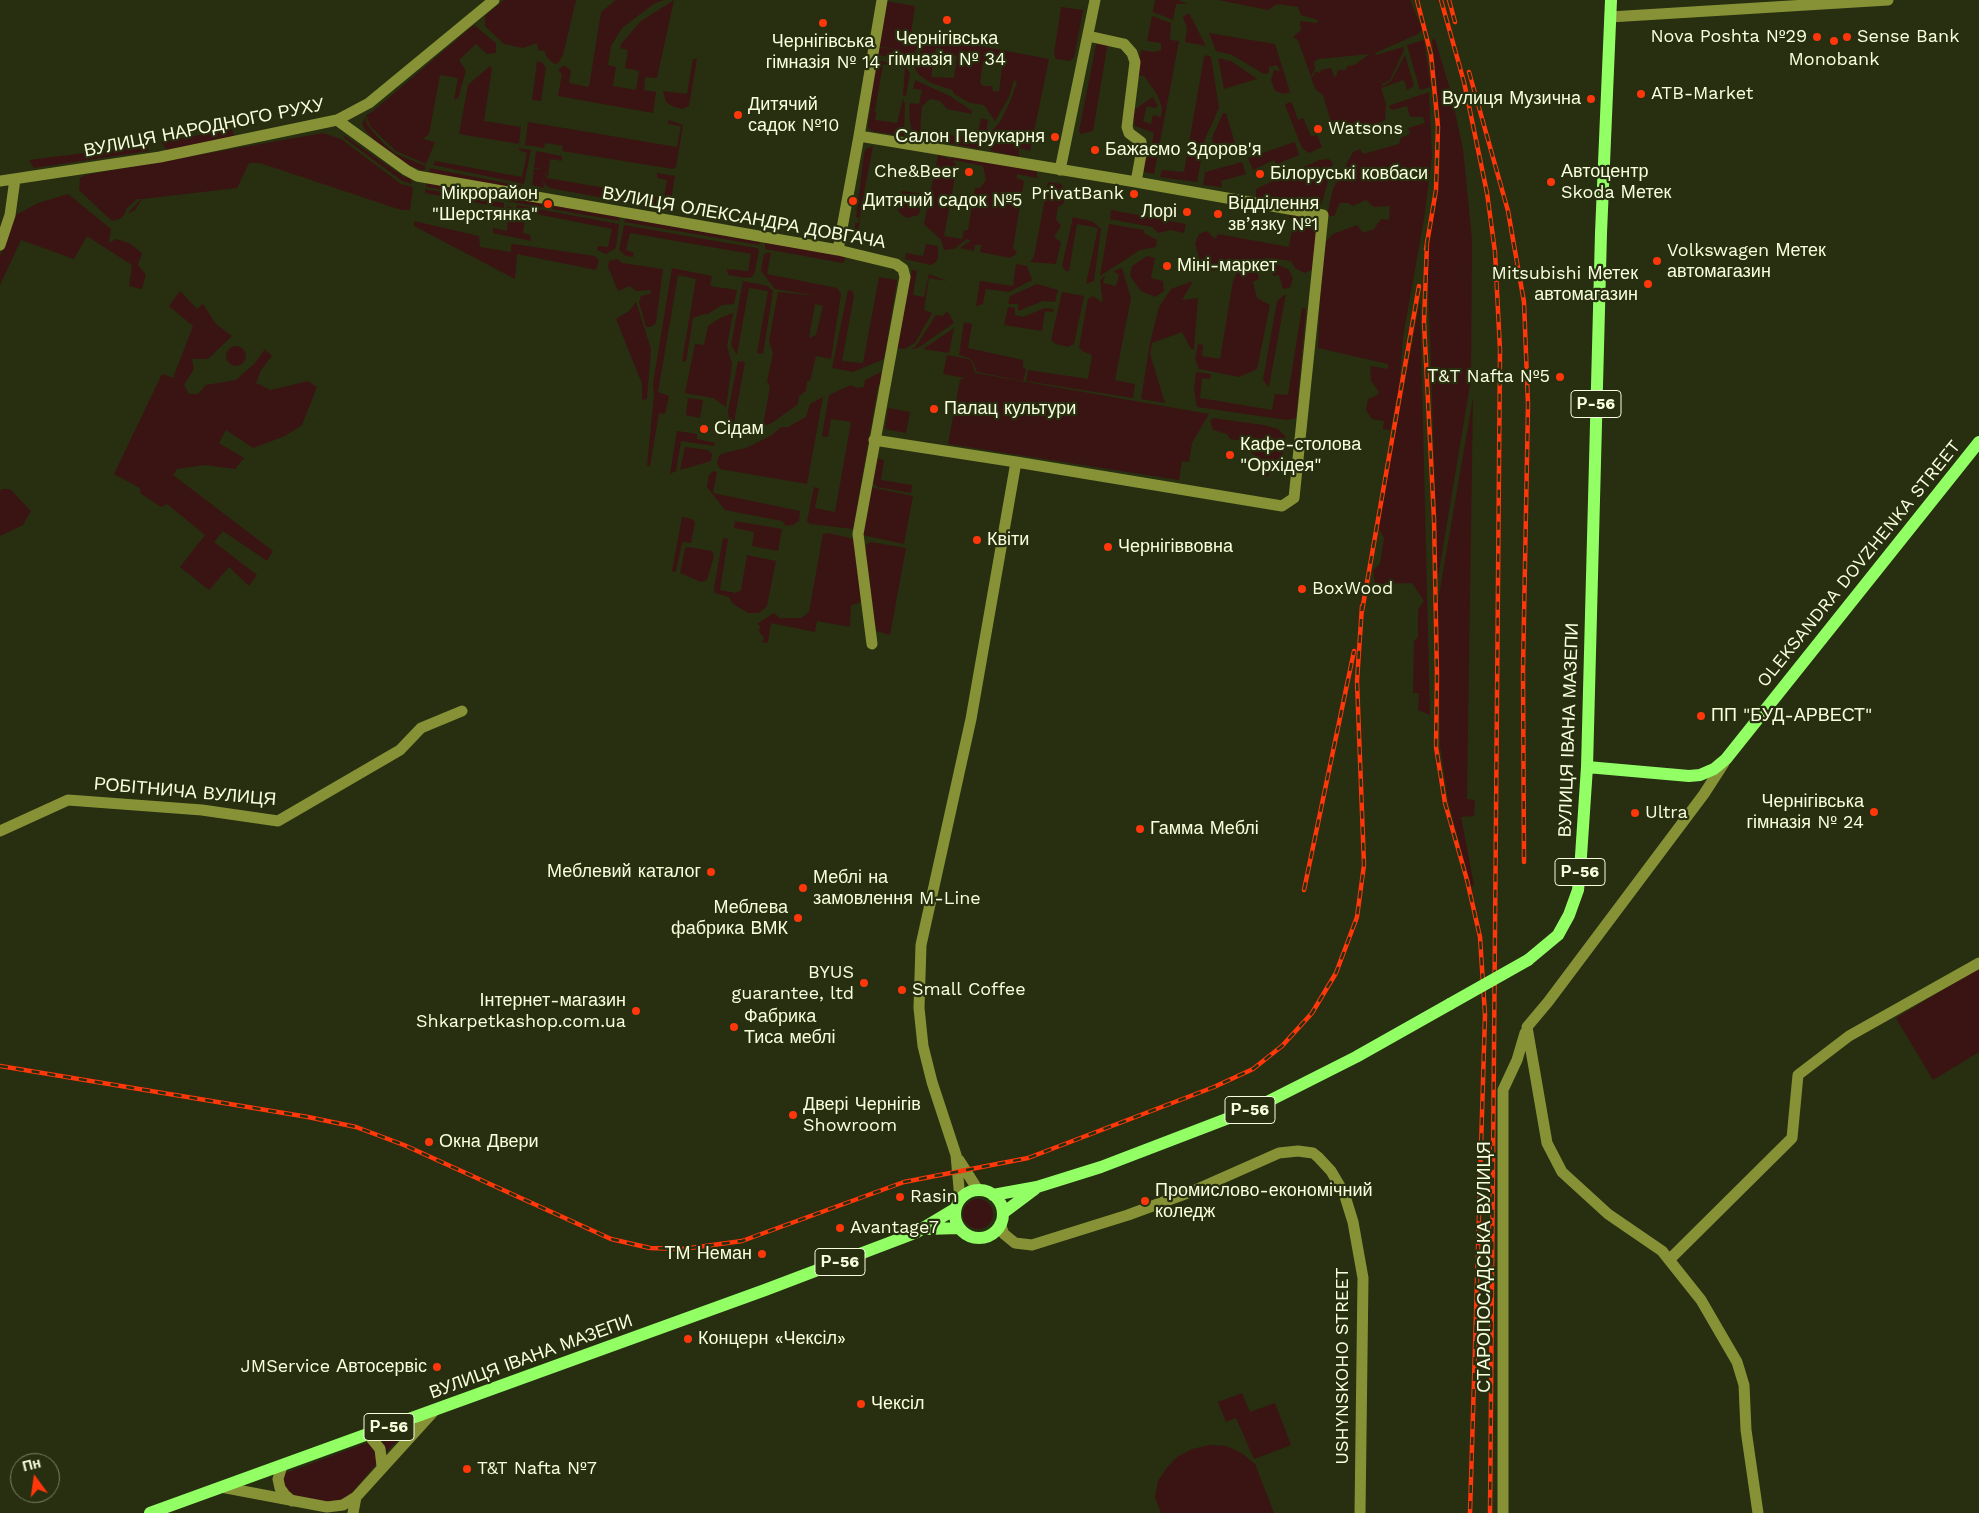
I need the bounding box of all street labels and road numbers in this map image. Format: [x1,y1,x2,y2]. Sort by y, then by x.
street label: ВУЛИЦЯ НАРОДНОГО РУХУ [82,94,326,162]
street label: ВУЛИЦЯ ОЛЕКСАНДРА ДОВГАЧА [601,182,887,254]
road number: Р-56 [1571,390,1621,418]
street label: OLEKSANDRA DOVZHENKA STREET [1753,436,1965,692]
street label: ВУЛИЦЯ ІВАНА МАЗЕПИ [1554,622,1584,838]
street label: РОБІТНИЧА ВУЛИЦЯ [93,773,277,811]
road number: Р-56 [1555,859,1605,886]
road number: Р-56 [1225,1096,1275,1124]
street label: СТАРОПОСАДСЬКА ВУЛИЦЯ [1474,1141,1496,1393]
road number: Р-56 [815,1248,865,1276]
street label: USHYNSKOHO STREET [1332,1267,1354,1465]
street label: ВУЛИЦЯ ІВАНА МАЗЕПИ [426,1310,636,1404]
road number: Р-56 [364,1414,414,1440]

